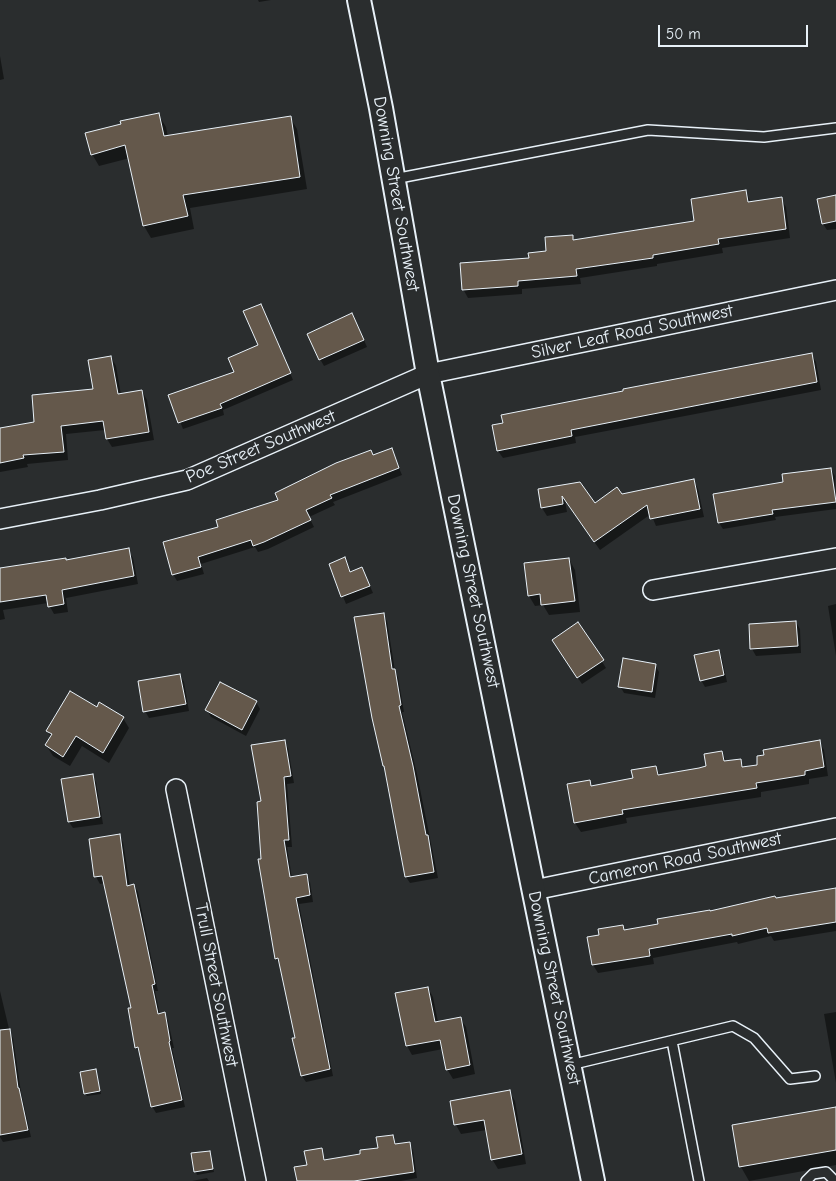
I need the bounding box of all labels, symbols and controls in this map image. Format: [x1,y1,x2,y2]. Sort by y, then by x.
scale bar [661,15,811,47]
text: 50 m [666,25,701,43]
street label: Downing Street Southwest [368,95,424,293]
street label: Silver Leaf Road Southwest [529,300,735,364]
street label: Poe Street Southwest [183,406,339,488]
street label: Downing Street Southwest [442,492,504,690]
street label: Cameron Road Southwest [586,828,784,890]
street label: Downing Street Southwest [523,889,585,1087]
street label: Trull Street Southwest [190,901,242,1069]

